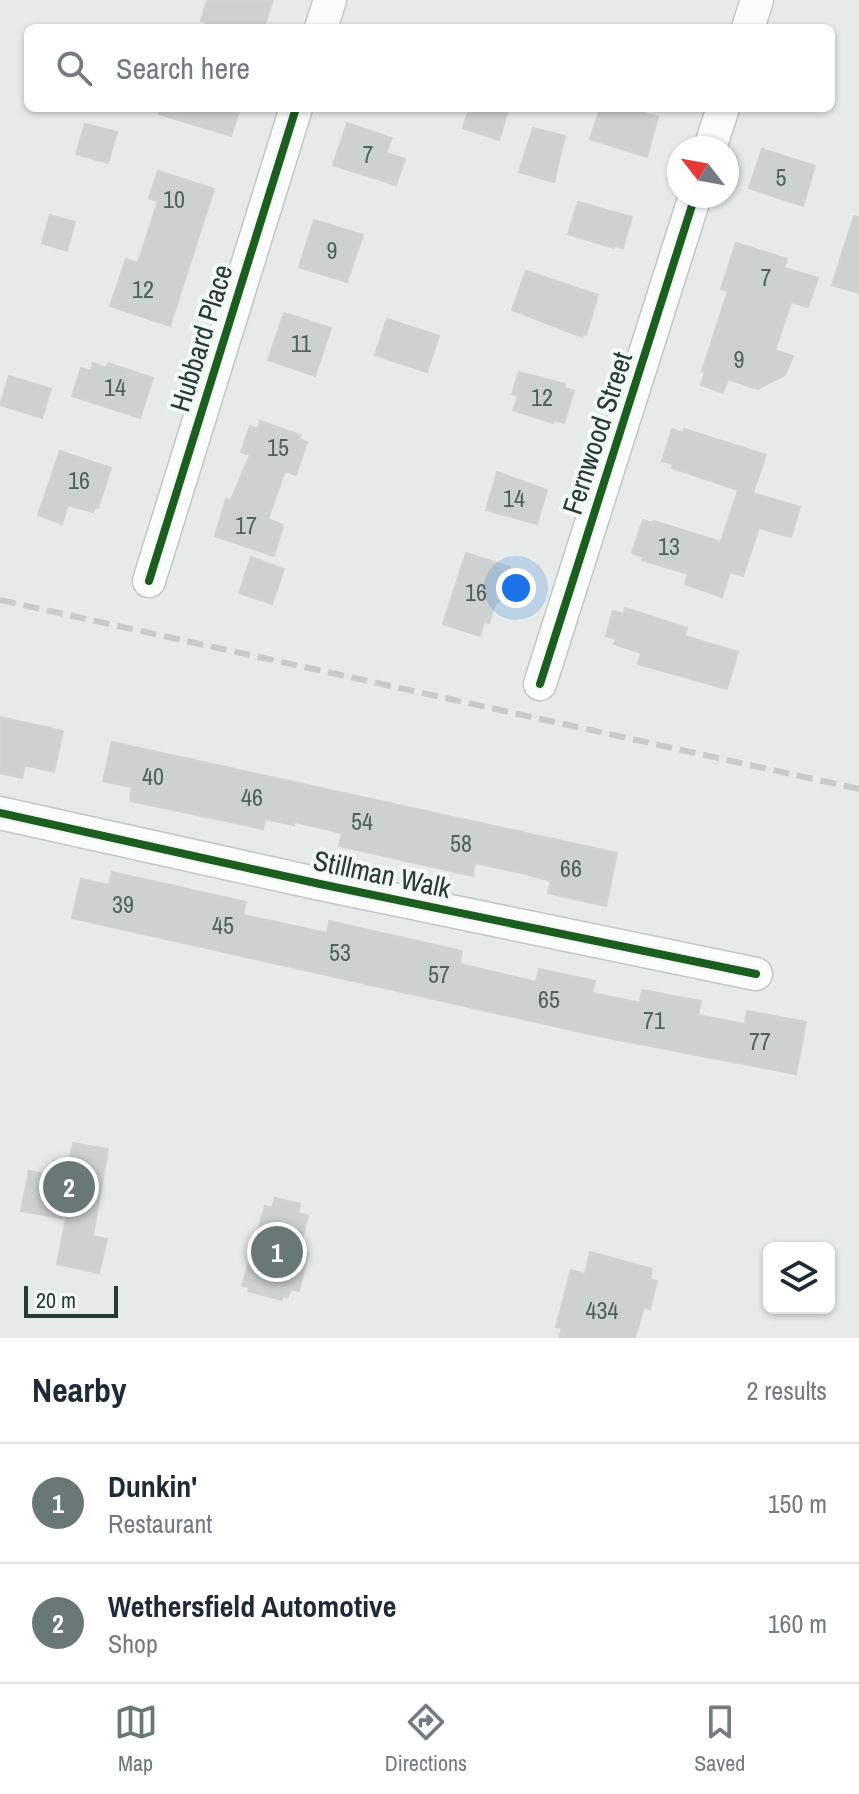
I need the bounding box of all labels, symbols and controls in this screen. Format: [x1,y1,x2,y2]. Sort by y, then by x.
search box [24,24,835,112]
icon: search [52,46,96,90]
text: Search here [116,48,250,88]
north arrow [667,136,739,208]
house number: 7 [363,138,374,170]
house number: 5 [776,161,787,193]
house number: 10 [163,183,185,215]
house number: 9 [327,234,337,266]
street label: Hubbard Place [161,260,241,416]
house number: 7 [761,261,772,293]
house number: 12 [132,273,154,305]
house number: 11 [291,327,311,359]
house number: 9 [734,343,744,375]
street label: Fernwood Street [553,347,641,519]
house number: 14 [104,371,126,403]
house number: 12 [531,381,553,413]
house number: 15 [267,431,289,463]
house number: 16 [68,464,90,496]
house number: 14 [503,482,525,514]
house number: 17 [235,509,257,541]
house number: 13 [658,530,680,562]
your location [496,568,536,608]
house number: 16 [465,576,487,608]
house number: 40 [142,760,164,792]
house number: 46 [241,781,263,813]
house number: 54 [351,805,373,837]
house number: 58 [450,827,472,859]
street label: Stillman Walk [310,841,455,907]
house number: 66 [560,852,582,884]
house number: 39 [112,888,134,920]
house number: 45 [212,909,234,941]
house number: 53 [329,936,351,968]
house number: 57 [428,958,450,990]
house number: 65 [538,983,560,1015]
house number: 71 [643,1004,665,1036]
house number: 77 [749,1025,771,1057]
pin: 2 [43,1157,95,1217]
pin: 1 [251,1222,303,1282]
map controls [763,1242,835,1314]
button: layers [763,1242,835,1314]
scale bar [24,1282,118,1318]
text: 20 m [36,1285,76,1315]
house number: 434 [586,1294,618,1326]
text: Nearby [32,1367,127,1413]
text: 2 results [746,1373,827,1408]
text: Dunkin' [108,1466,197,1506]
text: 1 [52,1486,64,1521]
text: 150 m [768,1486,827,1521]
text: Restaurant [108,1506,212,1541]
text: Wethersfield Automotive [108,1586,396,1626]
text: 2 [52,1606,64,1641]
text: 160 m [768,1606,827,1641]
text: Shop [108,1626,158,1661]
tab: Map [114,1700,158,1778]
tab: Directions [385,1700,467,1778]
tab: Saved [694,1700,745,1778]

